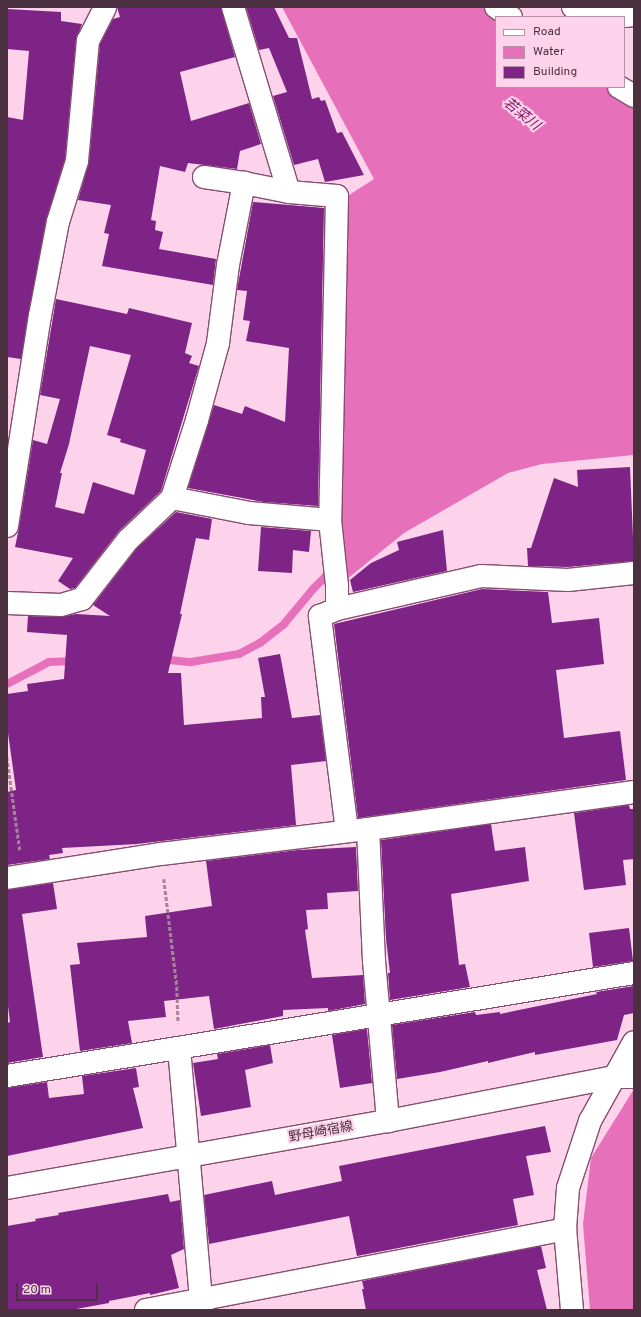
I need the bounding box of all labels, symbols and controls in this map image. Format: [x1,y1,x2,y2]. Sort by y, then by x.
legend [495,16,625,88]
text: Road [533,24,561,40]
text: Water [533,44,565,60]
text: Building [533,64,577,80]
water label: 若菜川 [499,95,543,135]
street label: 野母崎宿線 [288,1120,354,1146]
scale bar [18,1275,100,1301]
text: 20 m [23,1282,51,1298]

